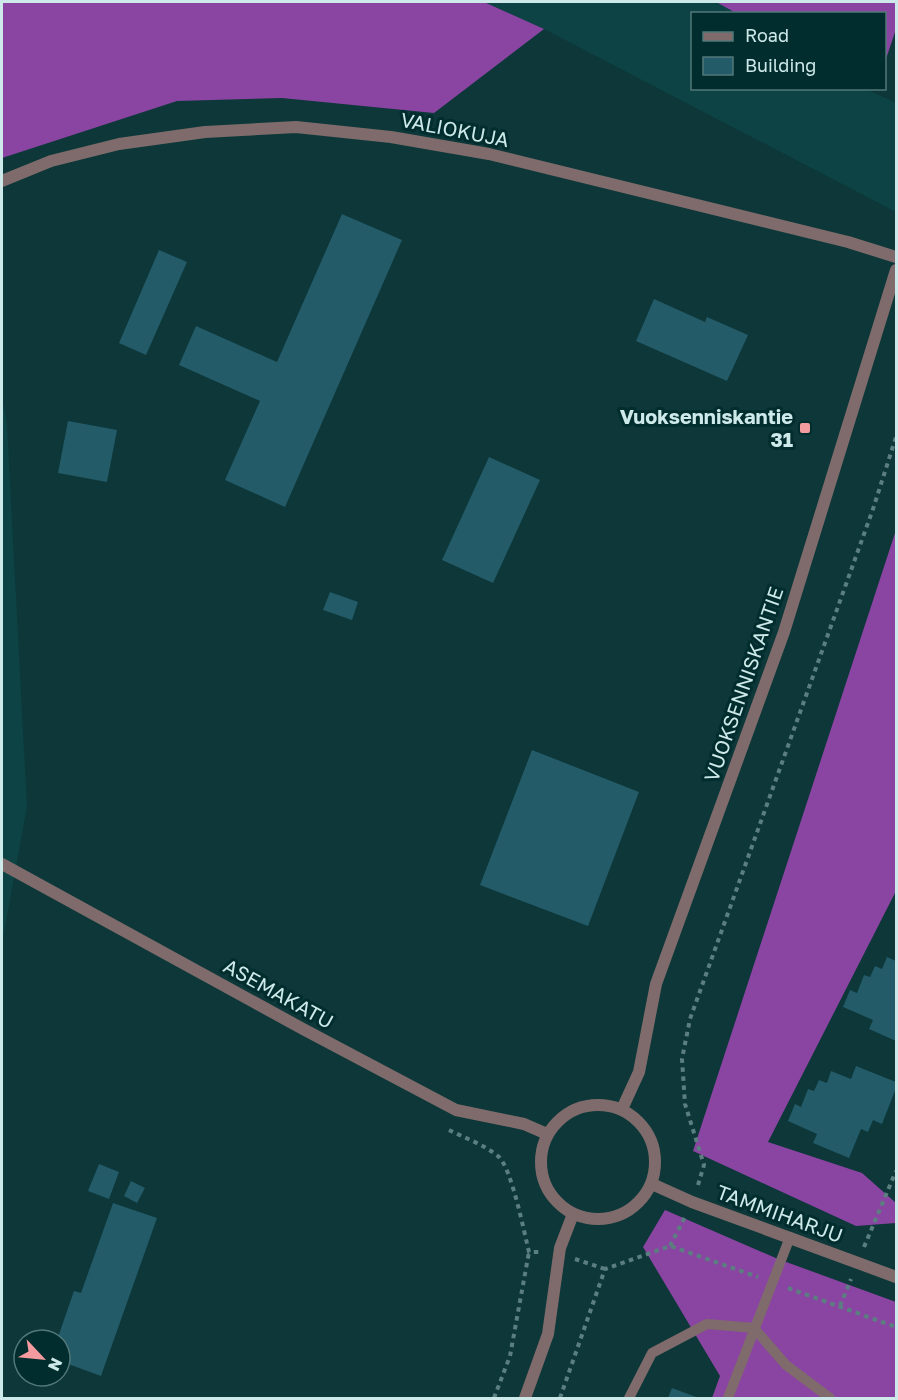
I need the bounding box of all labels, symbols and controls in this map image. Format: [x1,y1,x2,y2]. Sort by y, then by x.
legend [691,12,886,90]
text: Road [745,24,789,46]
text: Building [745,54,816,76]
street label: VALIOKUJA [399,107,511,151]
place label: Vuoksenniskantie 31 [620,404,793,451]
marker: Vuoksenniskantie 31 [798,421,812,435]
street label: VUOKSENNISKANTIE [698,583,788,785]
street label: ASEMAKATU [220,953,338,1033]
street label: TAMMIHARJU [714,1179,846,1247]
north arrow [12,1328,72,1388]
text: N [44,1355,67,1374]

